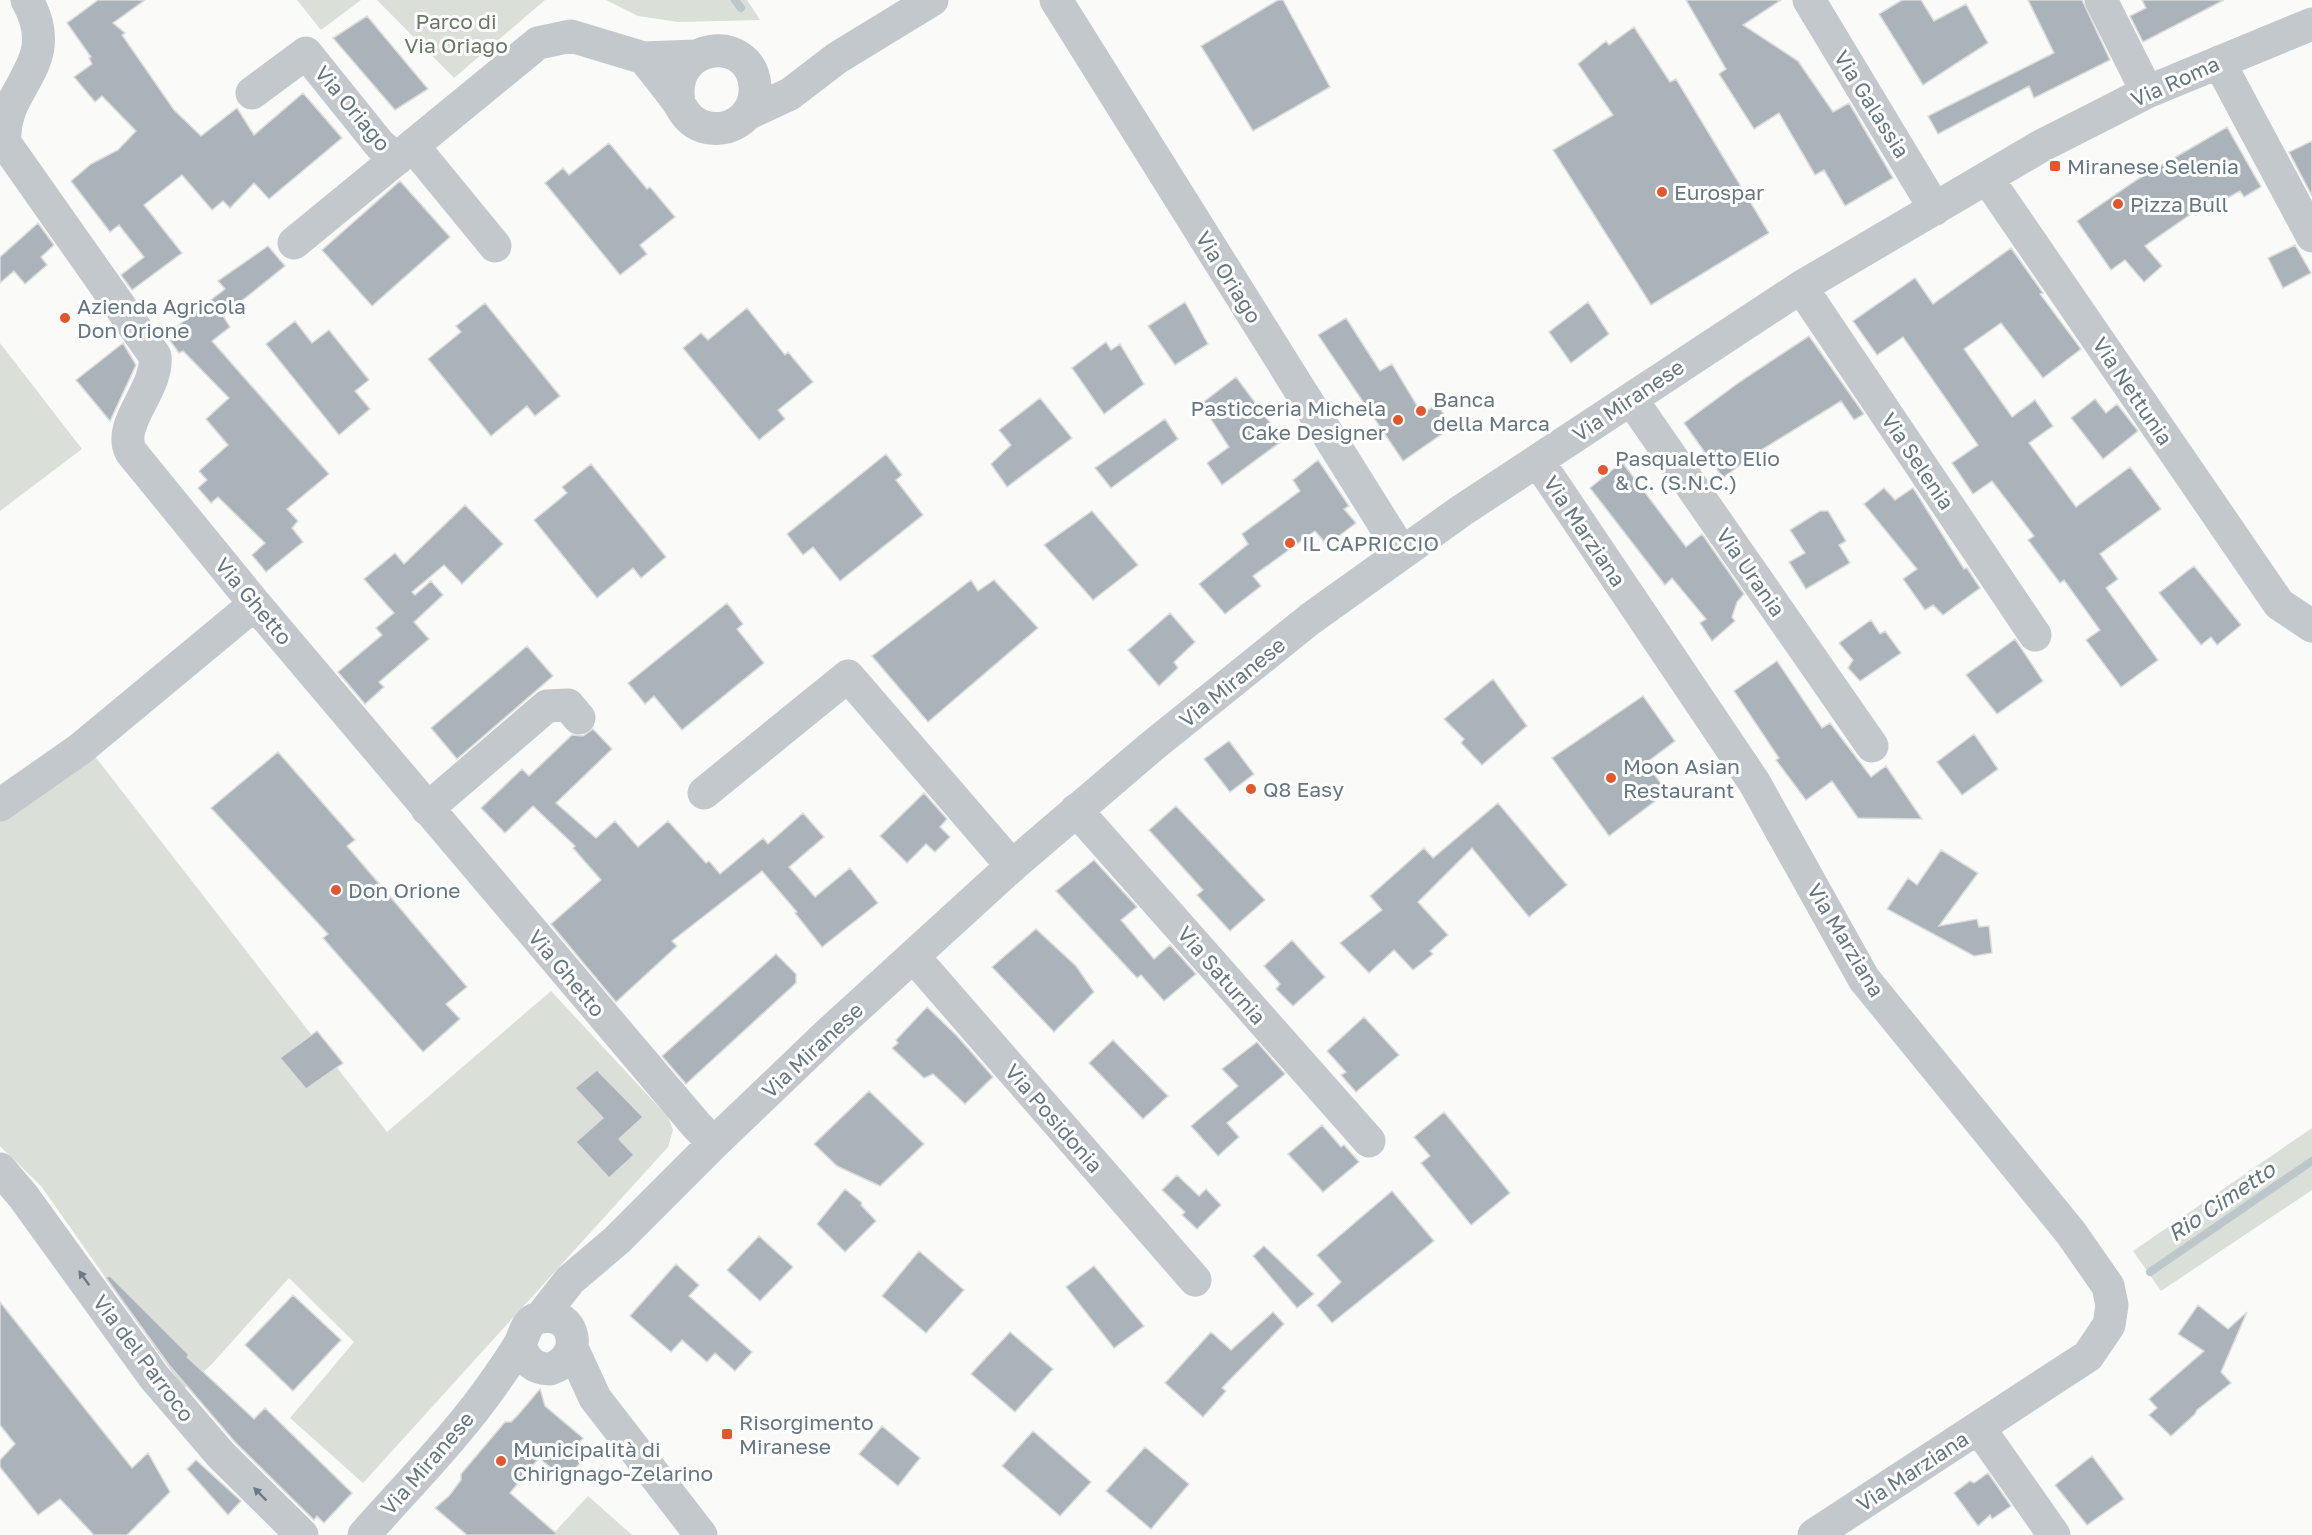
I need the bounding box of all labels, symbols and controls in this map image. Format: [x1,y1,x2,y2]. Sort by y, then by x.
park label: Parco di Via Oriago [404,8,508,58]
street label: Via Galassia [1829,45,1915,163]
street label: Via Roma [2127,50,2223,112]
street label: Via Oriago [310,60,396,156]
place label: Miranese Selenia [2067,153,2239,179]
marker: Miranese Selenia [2048,159,2062,173]
place label: Eurospar [1674,179,1764,205]
marker: Eurospar [1655,185,1669,199]
place label: Pizza Bull [2130,191,2228,217]
marker: Pizza Bull [2111,197,2125,211]
street label: Via Oriago [1191,226,1267,328]
place label: Azienda Agricola Don Orione [77,293,246,343]
marker: Azienda Agricola Don Orione [58,311,72,325]
street label: Via Nettunia [2087,332,2179,450]
street label: Via Miranese [1567,353,1689,447]
place label: Banca della Marca [1433,386,1550,436]
place label: Pasticceria Michela Cake Designer [1191,395,1386,445]
marker: Banca della Marca [1414,404,1428,418]
street label: Via Selenia [1876,407,1960,515]
marker: Pasticceria Michela Cake Designer [1391,413,1405,427]
place label: Pasqualetto Elio & C. (S.N.C.) [1615,445,1780,495]
marker: Pasqualetto Elio & C. (S.N.C.) [1596,463,1610,477]
street label: Via Marziana [1538,471,1632,591]
street label: Via Urania [1711,523,1791,621]
place label: IL CAPRICCIO [1302,530,1439,556]
marker: IL CAPRICCIO [1283,536,1297,550]
street label: Via Ghetto [210,552,298,650]
street label: Via Miranese [1174,631,1290,733]
place label: Moon Asian Restaurant [1623,753,1740,803]
marker: Moon Asian Restaurant [1604,771,1618,785]
place label: Q8 Easy [1263,776,1344,802]
marker: Q8 Easy [1244,782,1258,796]
place label: Don Orione [348,877,461,903]
street label: Via Marziana [1802,878,1890,1002]
marker: Don Orione [329,883,343,897]
street label: Via Saturnia [1172,921,1272,1029]
street label: Via Ghetto [523,924,611,1022]
street label: Via Miranese [756,997,868,1103]
street label: Via Posidonia [1000,1058,1108,1178]
water label: Rio Cimetto [2162,1154,2281,1247]
one-way arrow [78,1271,90,1287]
street label: Via del Parroco [88,1289,200,1427]
street label: Via Miranese [375,1406,479,1520]
place label: Risorgimento Miranese [739,1409,874,1459]
street label: Via Marziana [1851,1425,1973,1517]
marker: Risorgimento Miranese [720,1427,734,1441]
place label: Municipalità di Chirignago-Zelarino [513,1436,713,1486]
marker: Municipalità di Chirignago-Zelarino [494,1454,508,1468]
one-way arrow [253,1486,267,1501]

